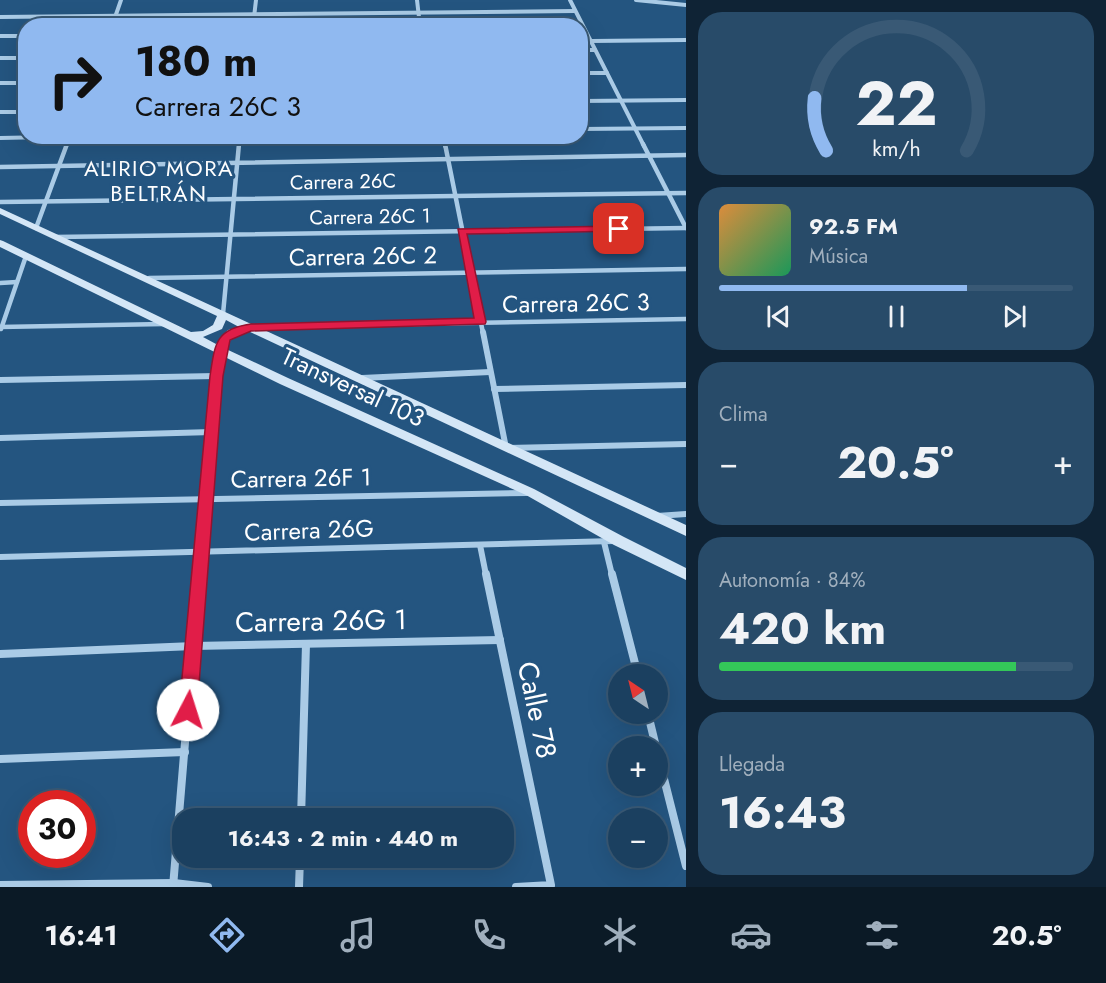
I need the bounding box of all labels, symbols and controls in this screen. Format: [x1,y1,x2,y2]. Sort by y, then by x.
text: 180 m [135,31,258,92]
icon: right [36,42,114,120]
text: 22 [855,58,937,148]
text: Carrera 26C 3 [135,87,301,126]
text: km/h [872,133,920,164]
district label: ALIRIO MORA BELTRÁN [84,152,234,209]
street label: Carrera 26C [290,167,396,197]
street label: Carrera 26C 1 [309,201,431,233]
pin [593,203,644,254]
text: 92.5 FM [809,210,898,242]
icon: arrive [602,212,635,245]
street label: Carrera 26C 2 [289,237,437,275]
text: Música [809,242,868,271]
street label: Carrera 26C 3 [502,284,650,322]
icon: previous [762,300,795,333]
icon: pause [880,300,913,333]
icon: next [998,300,1031,333]
street label: Transversal 103 [276,339,430,435]
text: Clima [719,400,768,429]
text: 20.5° [837,430,954,495]
text: − [719,439,738,486]
text: + [1053,439,1073,486]
street label: Carrera 26F 1 [230,459,372,497]
street label: Carrera 26G [244,510,374,550]
text: Autonomía · 84% [719,566,865,595]
text: 420 km [719,596,886,661]
street label: Carrera 26G 1 [235,599,407,643]
street label: Calle 78 [507,658,567,762]
north arrow [608,664,668,724]
map controls [608,664,668,868]
position arrow [156,678,220,742]
button: + [608,736,668,796]
text: Llegada [719,750,785,779]
text: 16:43 [719,780,846,845]
speed limit sign: 30 [18,790,96,868]
button: − [608,808,668,868]
text: 16:43 · 2 min · 440 m [228,822,458,854]
icon: directions [206,914,248,956]
icon: music [337,914,379,956]
icon: phone [468,914,510,956]
icon: climate [599,914,641,956]
icon: car [730,914,772,956]
icon: filters [861,914,903,956]
text: 16:41 [44,916,118,955]
text: 20.5° [992,916,1061,955]

